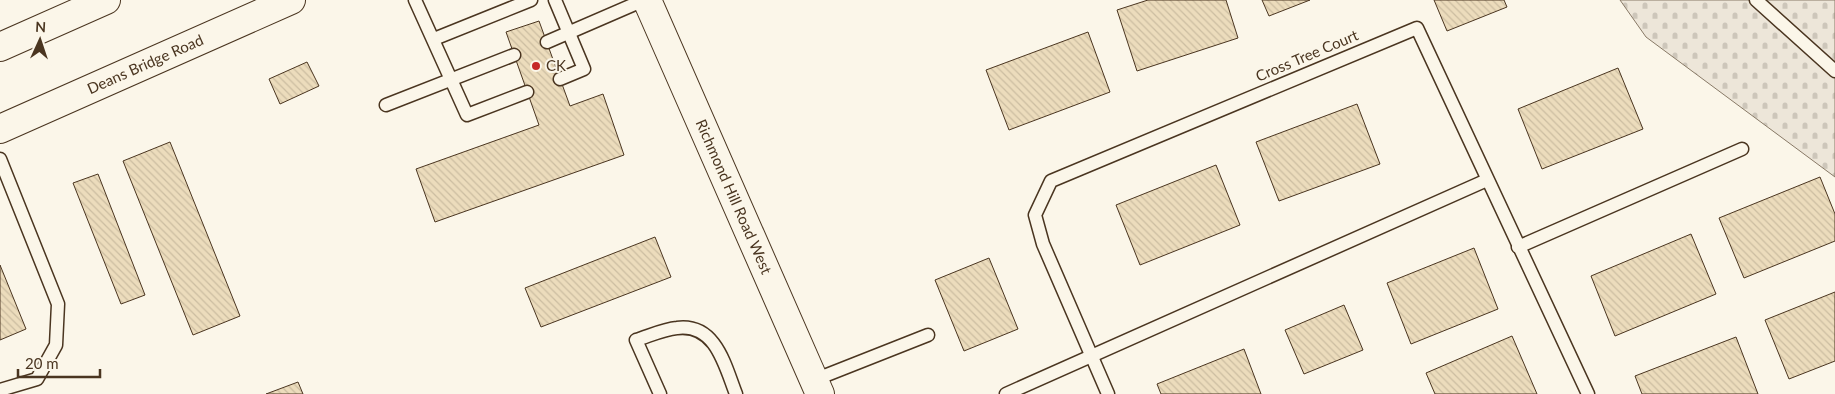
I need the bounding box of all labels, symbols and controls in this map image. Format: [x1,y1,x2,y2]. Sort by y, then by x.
north arrow [15,15,65,65]
text: N [35,18,47,35]
street label: Cross Tree Court [1253,25,1361,85]
street label: Deans Bridge Road [84,30,206,97]
place label: CK [546,56,566,74]
marker: CK [530,60,542,72]
street label: Richmond Hill Road West [692,116,776,277]
scale bar [18,346,100,378]
text: 20 m [25,354,59,372]

